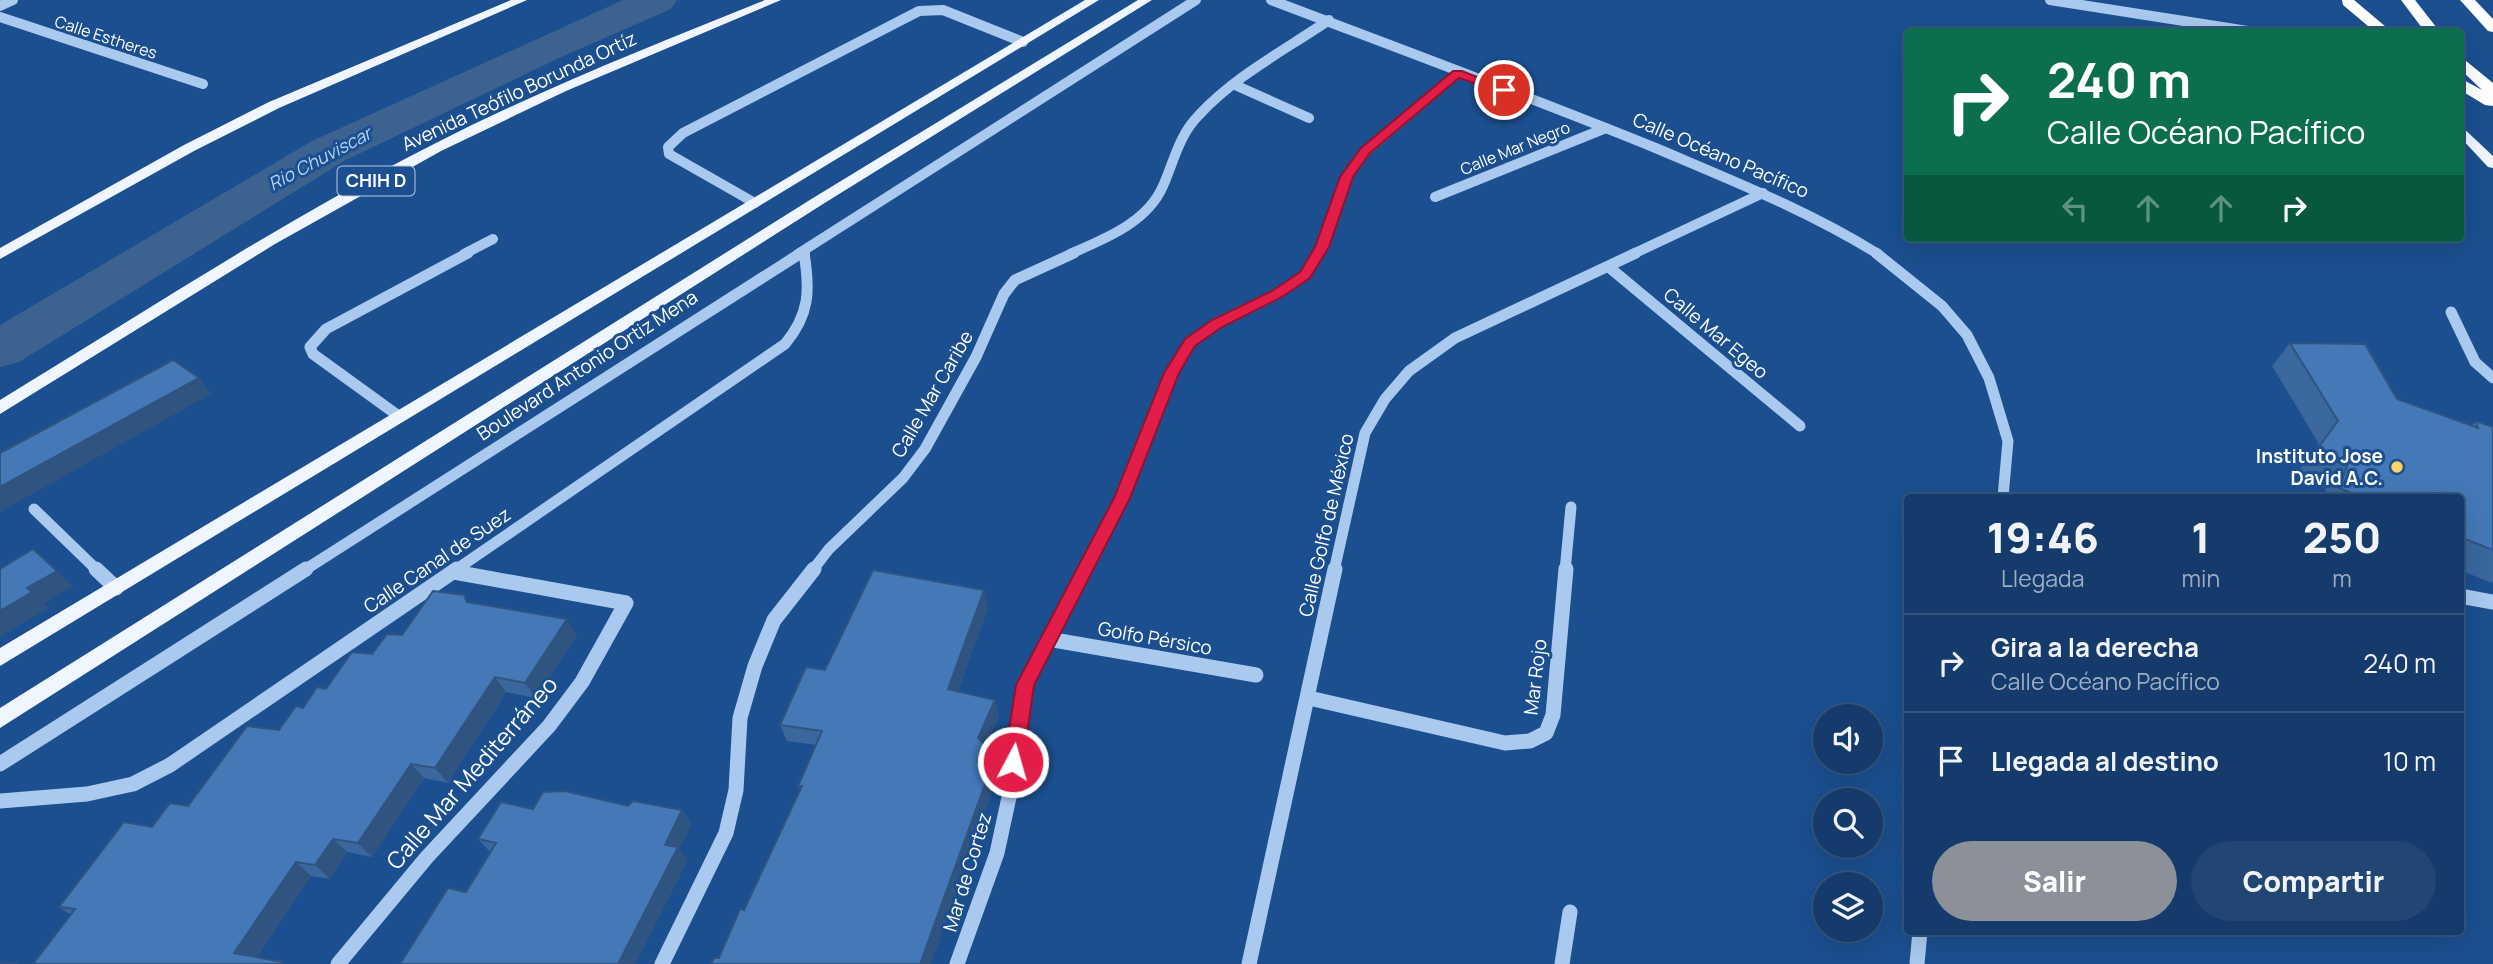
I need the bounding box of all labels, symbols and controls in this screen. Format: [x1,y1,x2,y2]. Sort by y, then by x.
street label: Calle Estheres [52,10,160,64]
street label: Avenida Teófilo Borunda Ortíz [397,25,641,157]
text: 240 m [2047,46,2191,113]
icon: right [1932,56,2023,147]
pin [1474,60,1534,120]
icon: arrive [1485,71,1523,109]
street label: Calle Océano Pacífico [1629,106,1813,204]
text: Calle Océano Pacífico [2047,110,2366,154]
street label: Calle Mar Negro [1457,116,1573,180]
water label: Rio Chuviscar [264,120,377,195]
road number: CHIH D [338,166,414,196]
icon: left [2056,189,2094,227]
icon: ahead [2129,189,2167,227]
icon: ahead [2202,189,2240,227]
icon: right [2275,189,2313,227]
street label: Calle Mar Egeo [1658,281,1774,385]
street label: Boulevard Antonio Ortiz Mena [472,284,702,446]
street label: Calle Mar Caribe [885,326,979,462]
street label: Calle Golfo de México [1292,431,1360,619]
place label: Instituto Jose David A.C. [2256,443,2383,491]
marker: Instituto Jose David A.C. [2389,459,2405,475]
street label: Calle Canal de Suez [358,501,516,619]
text: 19:46 [1987,508,2099,566]
text: 1 [2191,508,2210,566]
text: 250 [2303,508,2381,566]
text: Llegada [2001,562,2084,594]
text: min [2182,562,2220,594]
text: m [2332,562,2352,594]
street label: Golfo Pérsico [1096,615,1214,661]
text: Gira a la derecha [1991,629,2199,665]
street label: Mar Rojo [1517,638,1553,716]
icon: right [1932,644,1970,682]
text: 240 m [2363,645,2436,681]
text: Calle Océano Pacífico [1991,665,2220,697]
street label: Calle Mar Mediterráneo [378,669,564,876]
map controls [1813,704,1883,942]
button: sound [1813,704,1883,774]
position arrow [976,725,1050,799]
icon: arrive [1932,742,1970,780]
text: Llegada al destino [1991,743,2219,779]
text: 10 m [2383,743,2436,779]
button: search [1813,788,1883,858]
street label: Mar de Cortez [937,809,997,935]
button: Salir [1932,841,2177,921]
button: Compartir [2191,841,2436,921]
button: layers [1813,872,1883,942]

